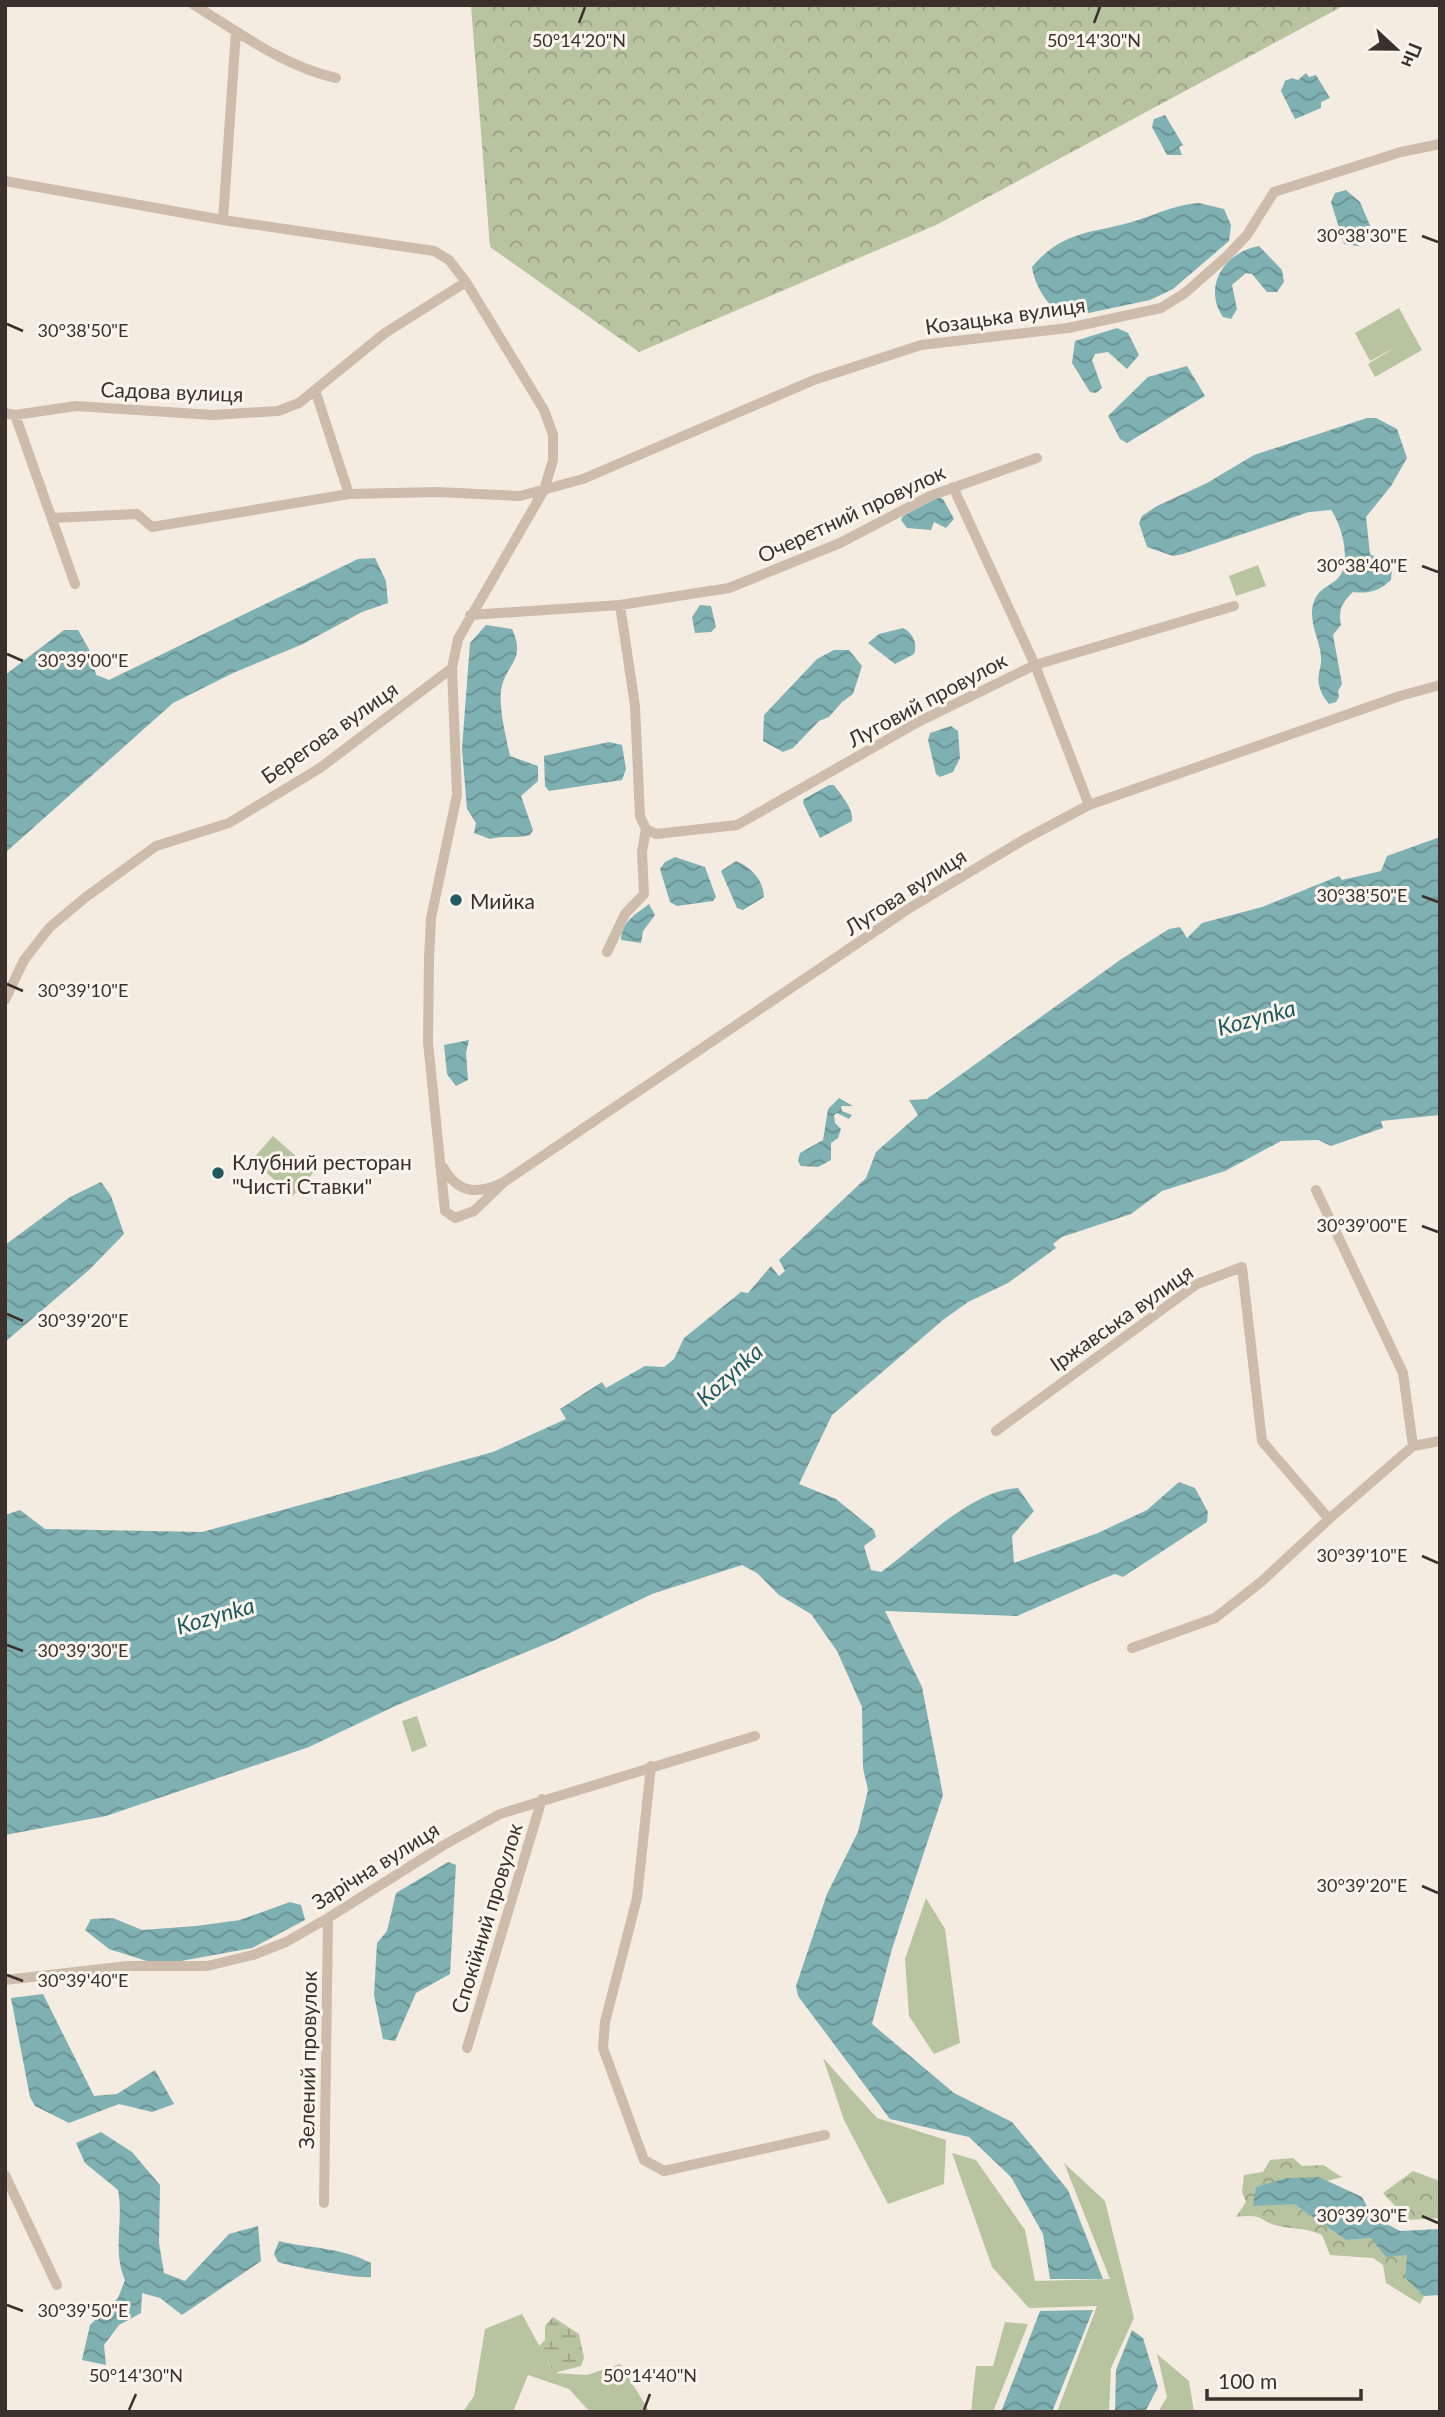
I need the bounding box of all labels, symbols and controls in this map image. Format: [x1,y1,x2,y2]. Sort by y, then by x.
north arrow [1361,14,1431,84]
text: 50°14'20"N [532,29,626,51]
text: 50°14'30"N [1047,29,1141,51]
text: Пн [1397,40,1428,71]
text: 30°38'30"E [1317,224,1407,246]
street label: Козацька вулиця [923,291,1087,339]
text: 30°38'50"E [38,319,128,341]
street label: Садова вулиця [100,376,244,406]
street label: Очеретний провулок [753,459,949,567]
text: 30°38'40"E [1317,554,1407,576]
street label: Луговий провулок [842,646,1011,752]
text: 30°39'00"E [38,649,128,671]
street label: Берегова вулиця [256,676,402,788]
street label: Лугова вулиця [839,843,970,940]
text: 30°38'50"E [1317,884,1407,906]
place label: Мийка [470,888,535,913]
marker: Мийка [448,892,464,908]
text: 30°39'10"E [38,979,128,1001]
water label: Kozynka [1214,993,1298,1041]
place label: Клубний ресторан "Чисті Ставки" [232,1149,412,1198]
marker: Клубний ресторан "Чисті Ставки" [210,1165,226,1181]
text: 30°39'00"E [1317,1214,1407,1236]
street label: Іржавська вулиця [1045,1258,1197,1376]
text: 30°39'20"E [38,1309,128,1331]
water label: Kozynka [690,1337,768,1411]
text: 30°39'10"E [1317,1544,1407,1566]
water label: Kozynka [173,1590,257,1640]
text: 30°39'30"E [38,1639,128,1661]
street label: Зарічна вулиця [307,1816,443,1914]
street label: Спокійний провулок [445,1820,527,2016]
text: 30°39'20"E [1317,1874,1407,1896]
text: 30°39'40"E [38,1969,128,1991]
street label: Зелений провулок [293,1971,321,2149]
text: 30°39'30"E [1317,2204,1407,2226]
text: 30°39'50"E [38,2299,128,2321]
scale bar [1207,2358,1361,2402]
text: 50°14'30"N [89,2364,183,2386]
text: 50°14'40"N [603,2364,697,2386]
text: 100 m [1218,2368,1277,2393]

